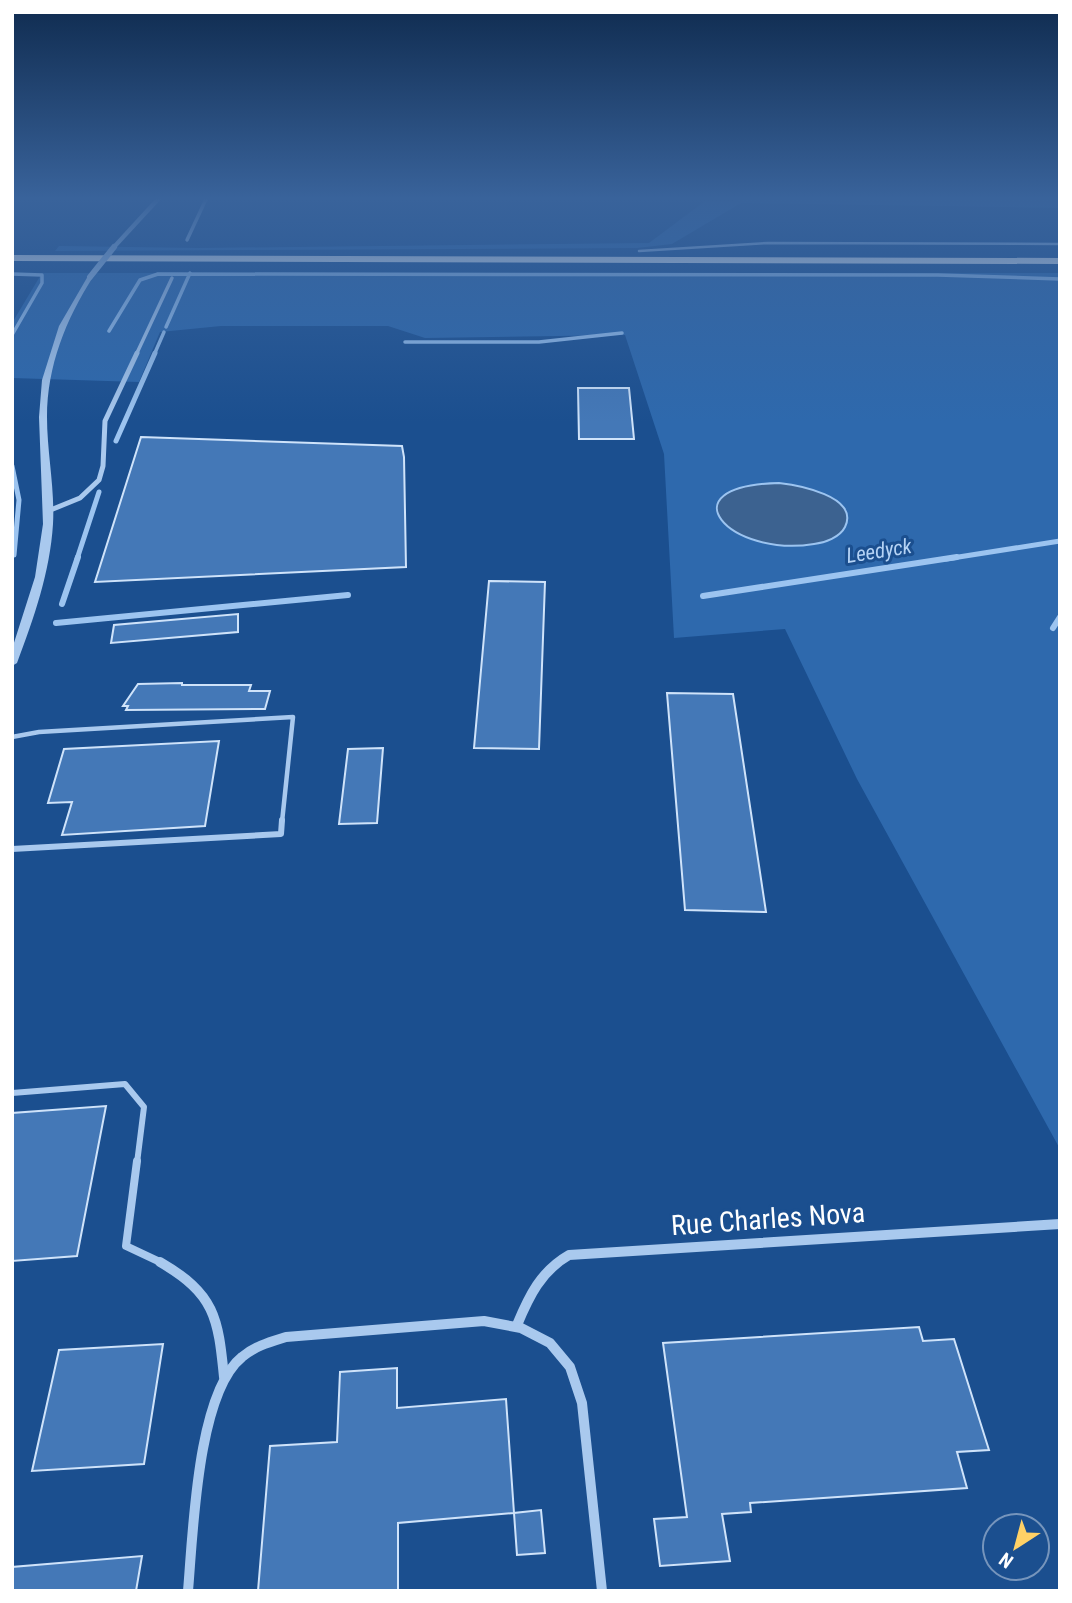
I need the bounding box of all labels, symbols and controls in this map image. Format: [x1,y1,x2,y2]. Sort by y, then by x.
water label: Leedyck [845,534,914,568]
street label: Rue Charles Nova [670,1196,866,1242]
north arrow [981,1512,1051,1582]
text: N [995,1548,1018,1573]

